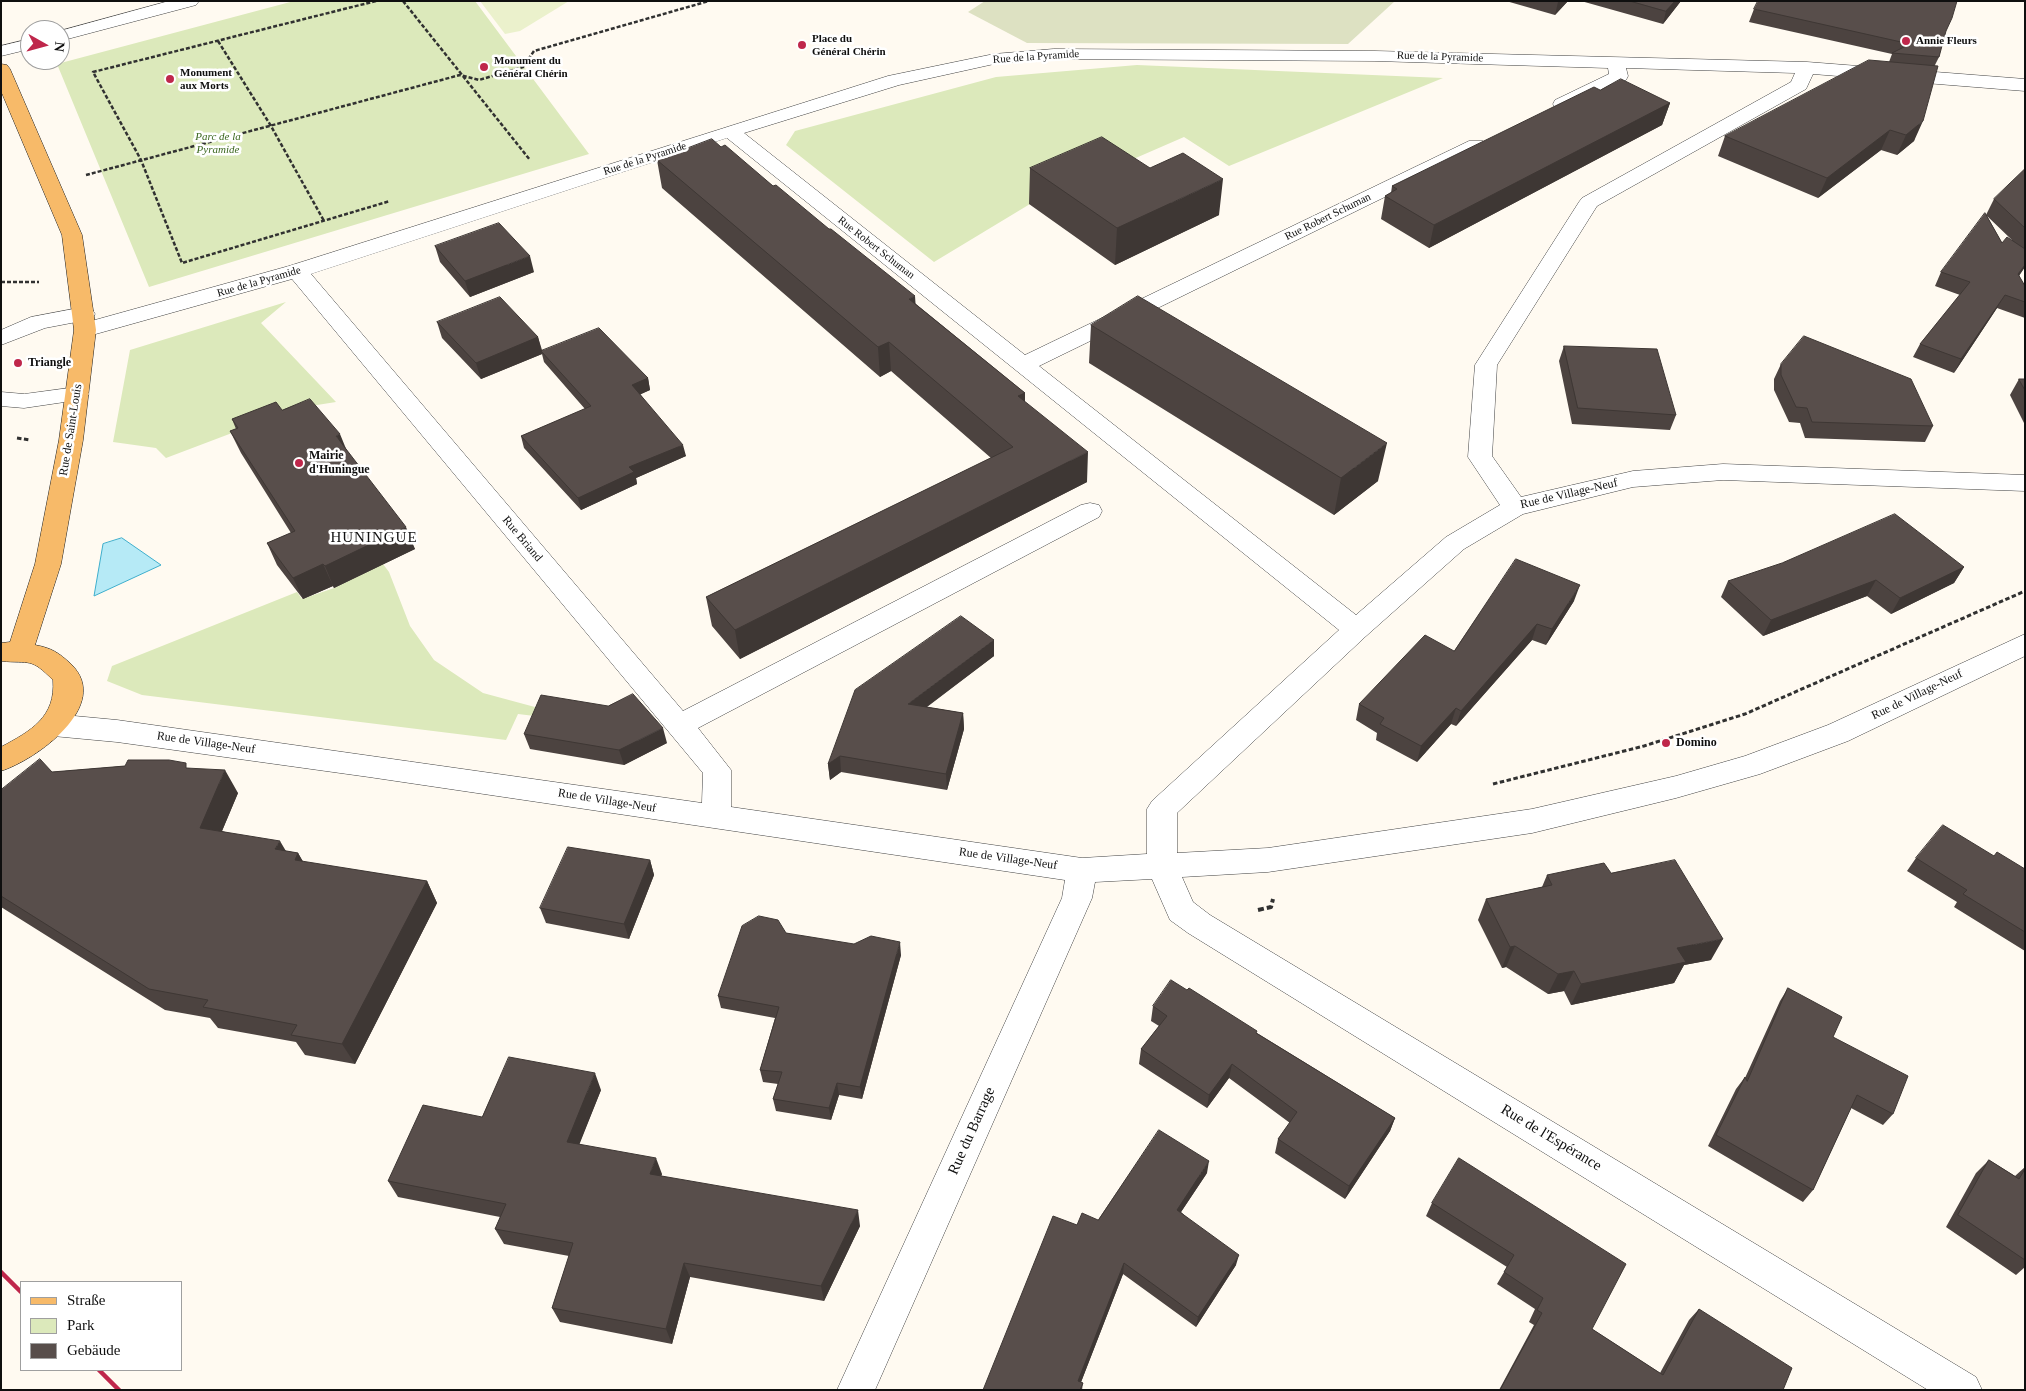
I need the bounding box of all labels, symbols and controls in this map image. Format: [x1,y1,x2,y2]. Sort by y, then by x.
north arrow [20,20,70,70]
place label: Place du Général Chérin [812,32,886,58]
place label: Annie Fleurs [1916,34,1977,48]
marker: Annie Fleurs [1900,35,1912,47]
marker: Place du Général Chérin [796,39,808,51]
text: N [51,41,67,53]
street label: Rue de la Pyramide [992,47,1080,67]
street label: Rue de la Pyramide [1397,49,1483,65]
place label: Monument du Général Chérin [494,54,568,80]
marker: Monument du Général Chérin [478,61,490,73]
place label: Monument aux Morts [180,66,232,92]
marker: Monument aux Morts [164,73,176,85]
park label: Parc de la Pyramide [195,130,241,156]
street label: Rue de la Pyramide [602,139,688,179]
street label: Rue Robert Schuman [1283,190,1373,244]
street label: Rue Robert Schuman [835,214,917,282]
street label: Rue de la Pyramide [216,264,302,300]
place label: Triangle [28,356,71,370]
marker: Triangle [12,357,24,369]
street label: Rue de Saint-Louis [57,383,85,477]
place label: Mairie d'Huningue [309,449,370,477]
marker: Mairie d'Huningue [293,457,305,469]
street label: Rue de Village-Neuf [1519,476,1619,512]
street label: Rue Briand [499,513,545,565]
district label: HUNINGUE [329,529,419,547]
street label: Rue de Village-Neuf [1869,667,1965,723]
street label: Rue de Village-Neuf [156,729,256,757]
place label: Domino [1676,736,1717,750]
marker: Domino [1660,737,1672,749]
street label: Rue de Village-Neuf [557,786,657,816]
street label: Rue de Village-Neuf [958,845,1058,873]
street label: Rue du Barrage [945,1084,999,1178]
street label: Rue de l'Espérance [1497,1101,1605,1175]
legend [20,1281,182,1371]
text: Straße [67,1292,105,1308]
text: Park [67,1317,95,1333]
text: Gebäude [67,1342,120,1358]

